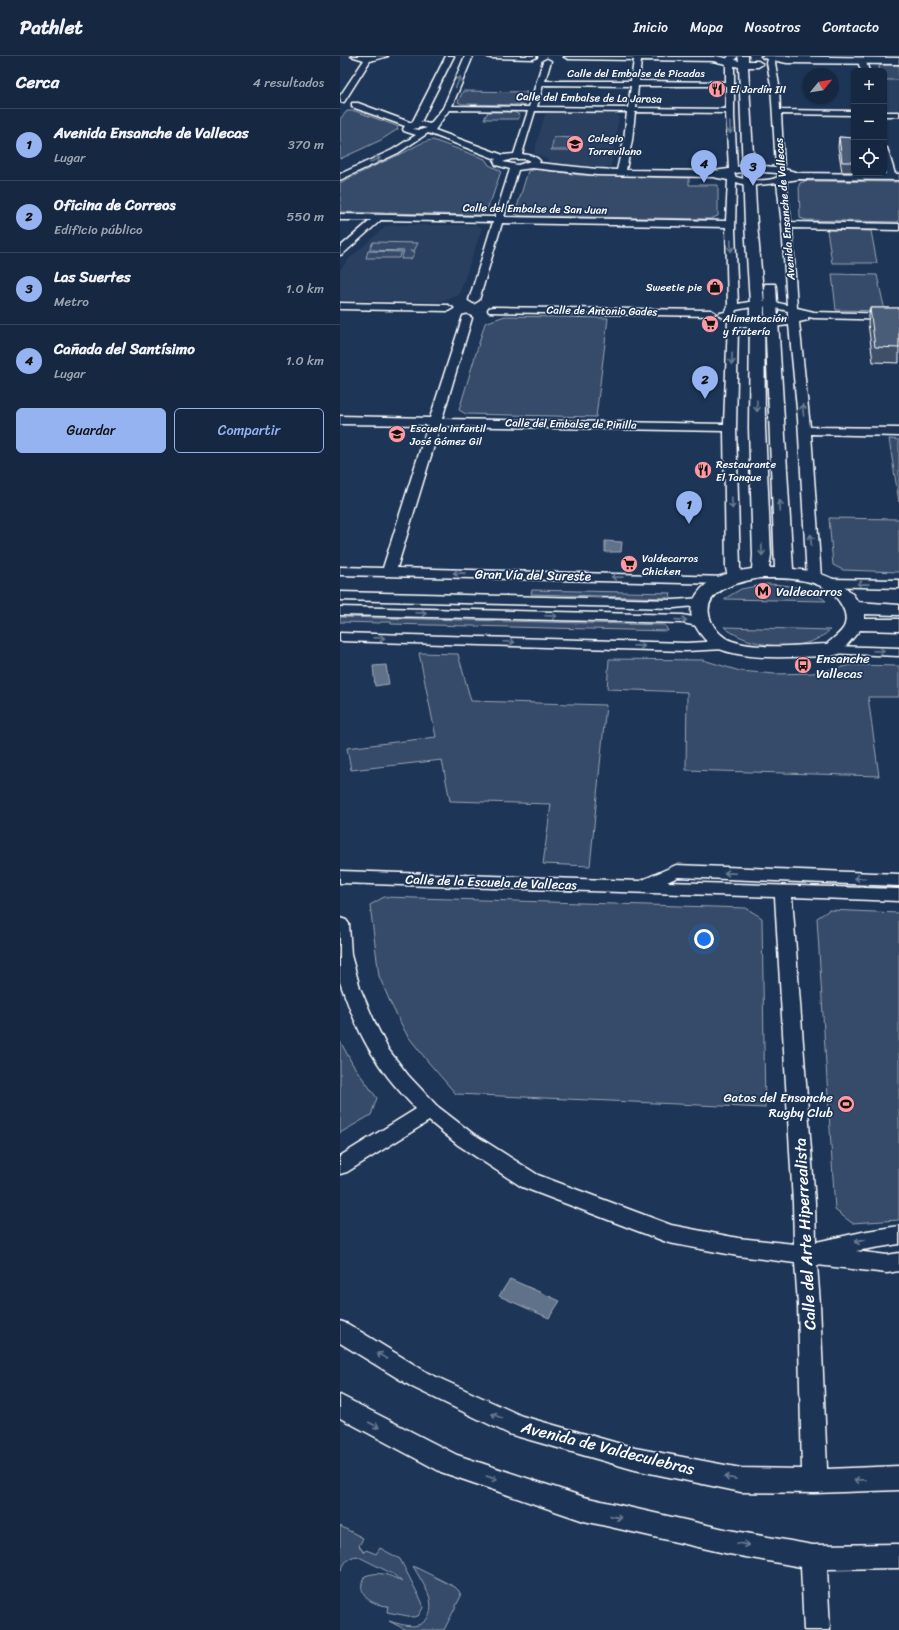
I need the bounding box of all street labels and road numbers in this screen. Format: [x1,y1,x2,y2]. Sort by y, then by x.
street label: Calle del Embalse de Picadas [567,64,705,83]
street label: Calle del Embalse de La Jarosa [516,87,662,109]
street label: Avenida Ensanche de Vallecas [769,136,801,282]
street label: Calle del Embalse de San Juan [463,198,608,220]
street label: Calle de Antonio Gades [546,301,659,321]
street label: Calle del Embalse de Pinilla [505,413,637,435]
street label: Gran Vía del Sureste [475,562,591,588]
street label: Calle de la Escuela de Vallecas [405,868,578,897]
street label: Calle del Arte Hiperrealista [785,1137,825,1331]
street label: Avenida de Valdeculebras [517,1412,698,1484]

